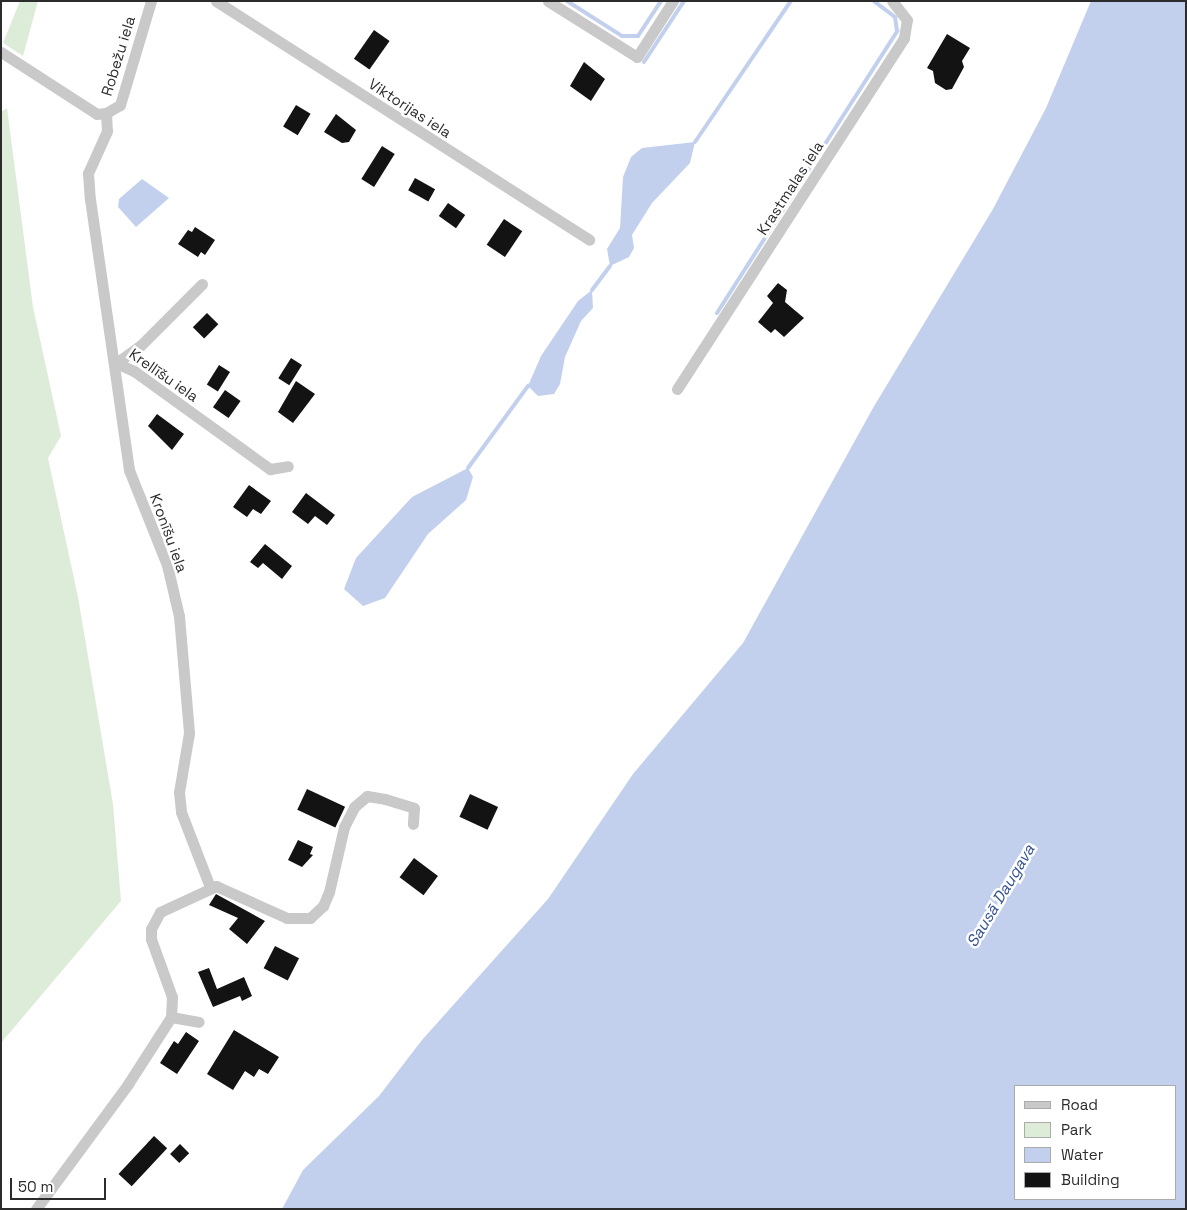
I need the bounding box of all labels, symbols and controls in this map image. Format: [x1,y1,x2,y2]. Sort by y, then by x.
street label: Robežu iela [97,14,139,98]
street label: Viktorijas iela [365,75,455,141]
street label: Krastmalas iela [753,138,827,238]
street label: Krellīšu iela [126,345,202,405]
street label: Kronīšu iela [146,491,192,575]
water label: Sausā Daugava [963,841,1039,951]
legend [1014,1085,1177,1200]
text: Road [1061,1095,1098,1114]
text: Park [1061,1120,1092,1139]
text: Water [1061,1145,1103,1164]
scale bar [12,1168,109,1200]
text: Building [1061,1170,1120,1189]
text: 50 m [18,1177,53,1196]

